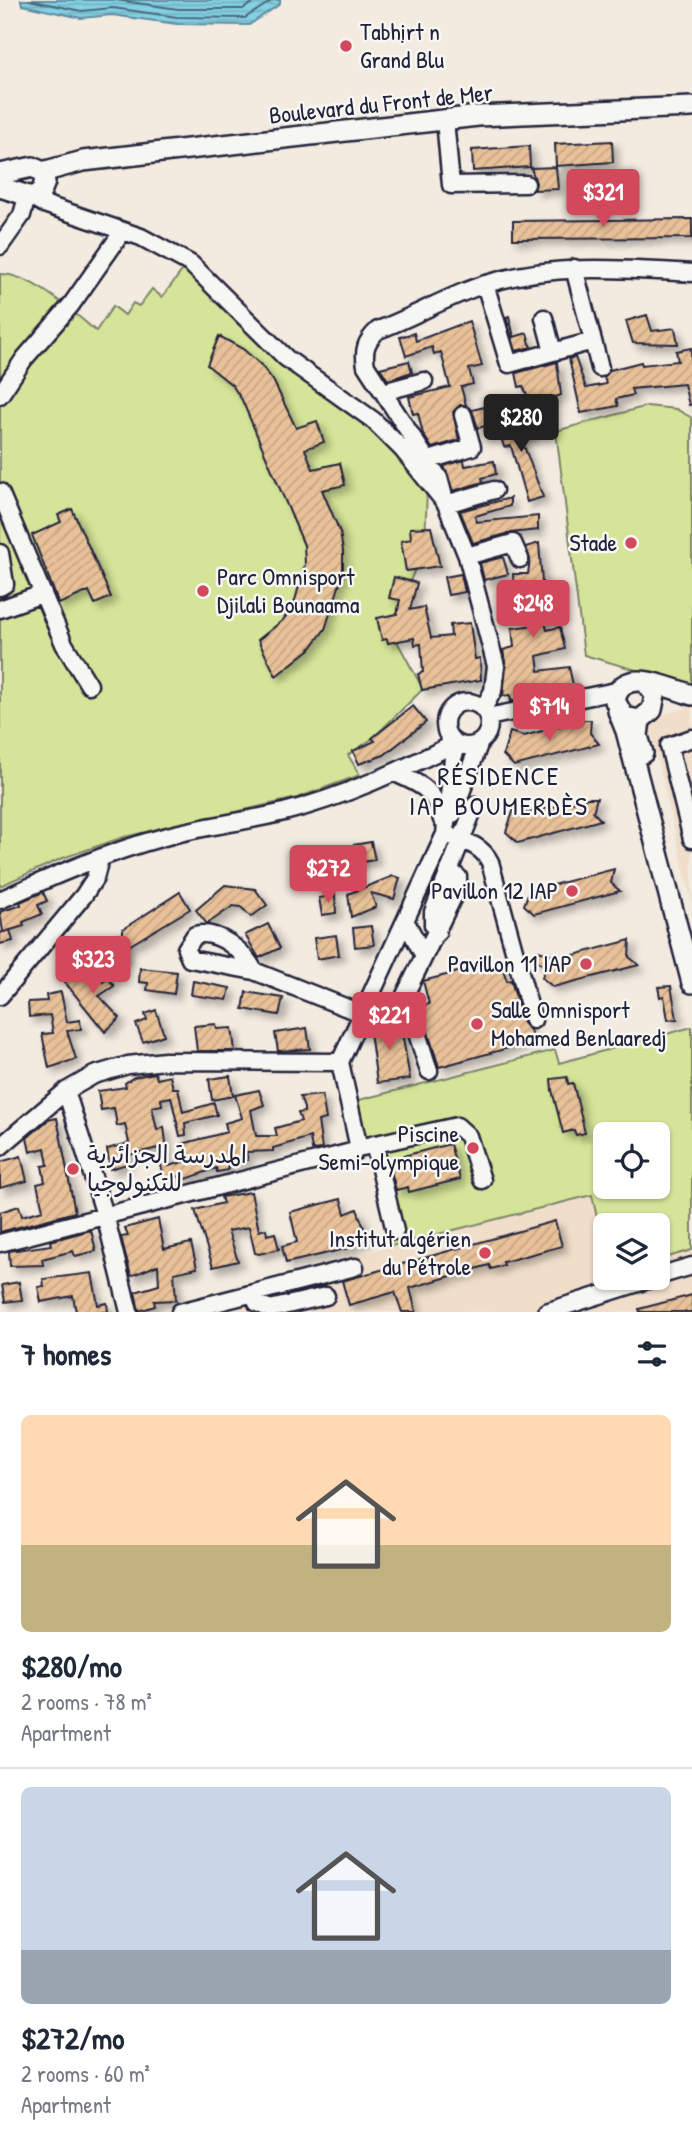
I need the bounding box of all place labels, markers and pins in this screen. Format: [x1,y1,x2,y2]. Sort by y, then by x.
place label: Tabḥirt n Grand Blu [360,15,444,75]
marker: Tabḥirt n Grand Blu [338,38,354,54]
pin: $321 [562,170,644,229]
pin: $280 [480,394,562,454]
place label: Stade [569,526,617,558]
marker: Stade [623,535,639,551]
place label: Parc Omnisport Djilali Bounaama [217,560,359,620]
pin: $248 [492,580,574,640]
marker: Parc Omnisport Djilali Bounaama [195,583,211,599]
pin: $714 [508,684,590,743]
pin: $272 [287,846,369,905]
place label: Pavillon 12 IAP [431,874,558,906]
marker: Pavillon 12 IAP [564,883,580,899]
pin: $323 [52,936,134,996]
place label: Pavillon 11 IAP [448,947,572,979]
marker: Pavillon 11 IAP [578,956,594,972]
pin: $221 [348,992,430,1052]
place label: Salle Omnisport Mohamed Benlaaredj [491,993,667,1053]
marker: Salle Omnisport Mohamed Benlaaredj [469,1016,485,1032]
place label: Piscine Semi-olympique [319,1117,459,1177]
place label: المدرسة الجزائرية للتكنولوجيا [87,1138,247,1198]
marker: Piscine Semi-olympique [465,1140,481,1156]
marker: المدرسة الجزائرية للتكنولوجيا [65,1161,81,1177]
place label: Institut algérien du Pétrole [329,1222,471,1282]
marker: Institut algérien du Pétrole [477,1245,493,1261]

